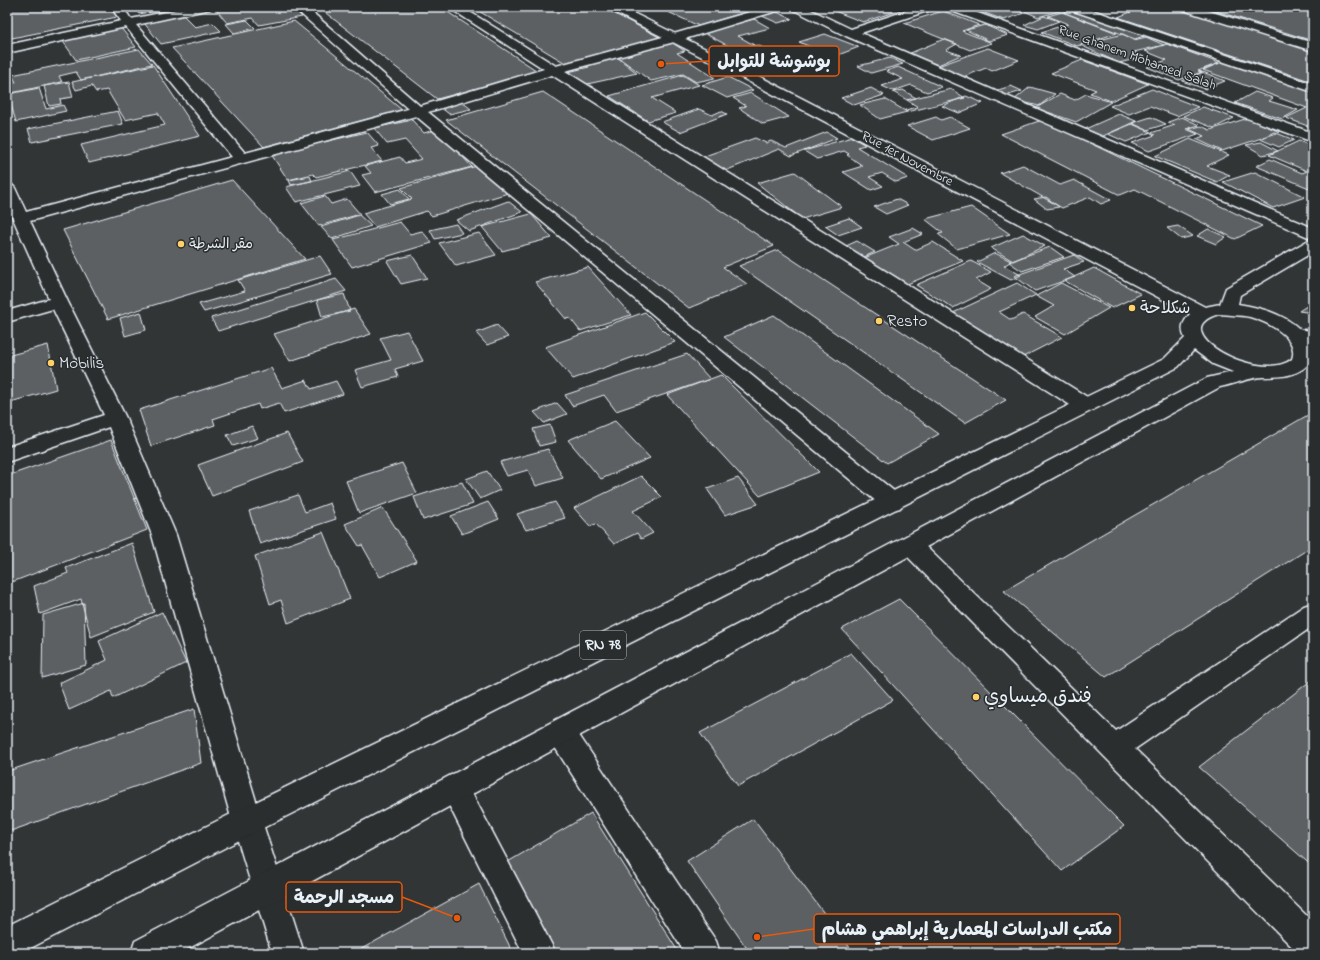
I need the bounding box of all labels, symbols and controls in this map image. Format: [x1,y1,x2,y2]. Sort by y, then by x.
street label: Rue Ghanem Mohamed Salah [1055,20,1219,96]
callout: بوشوشة للتوابل [709,46,839,76]
text: بوشوشة للتوابل [717,50,831,76]
street label: Rue 1er Novembre [857,126,957,192]
place label: مقر الشرطة [189,234,253,255]
marker: مقر الشرطة [176,239,186,249]
place label: شكلاحة [1140,296,1190,321]
marker: شكلاحة [1127,303,1137,313]
place label: Resto [887,309,927,334]
marker: Resto [874,316,884,326]
place label: Mobilis [59,351,104,376]
marker: Mobilis [46,358,56,368]
road number: RN 78 [580,631,626,659]
place label: فندق ميساوي [984,683,1092,712]
marker: فندق ميساوي [971,692,981,702]
callout: مسجد الرحمة [286,882,402,912]
text: مسجد الرحمة [294,886,394,912]
callout: مكتب الدراسات المعمارية إبراهمي هشام [814,914,1120,944]
text: مكتب الدراسات المعمارية إبراهمي هشام [822,918,1112,945]

